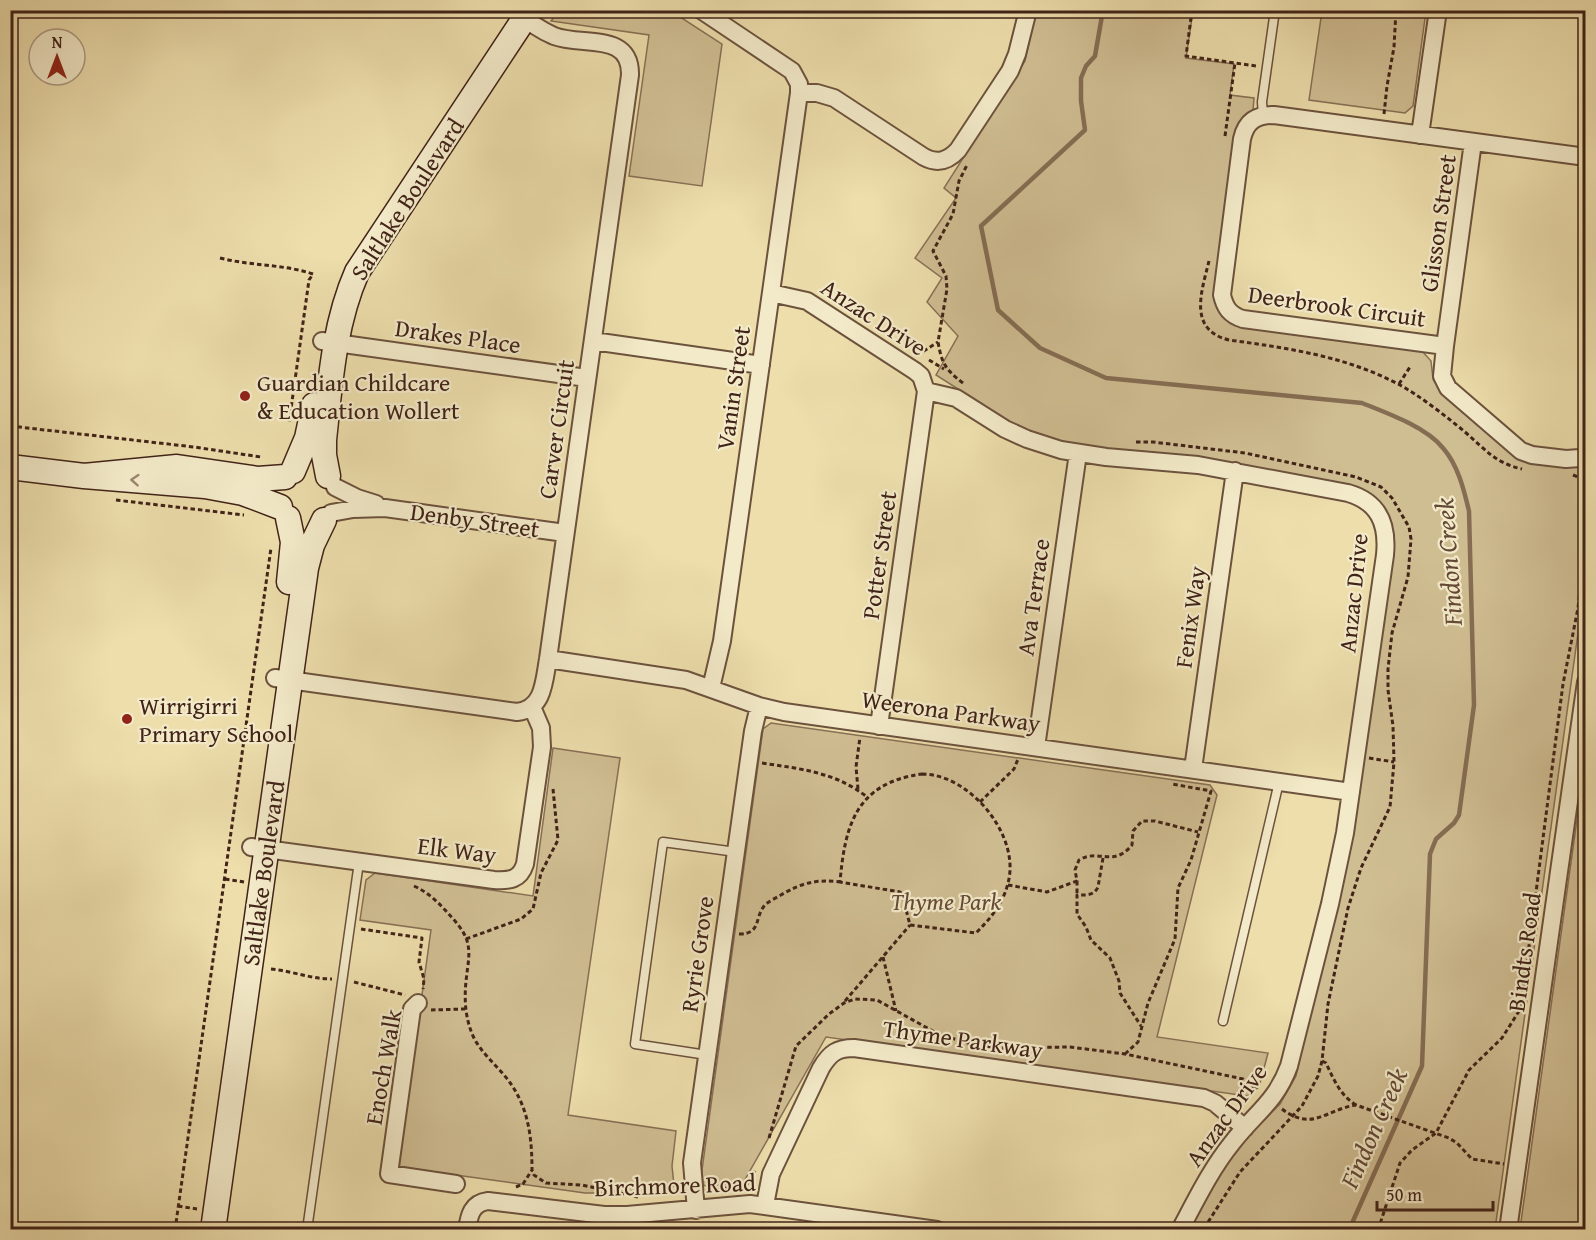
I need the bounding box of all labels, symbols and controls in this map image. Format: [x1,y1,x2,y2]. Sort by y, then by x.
north arrow [27,27,87,87]
text: N [52,30,63,54]
street label: Saltlake Boulevard [341,111,473,287]
street label: Glisson Street [1411,152,1465,294]
street label: Anzac Drive [814,270,934,364]
street label: Deerbrook Circuit [1246,276,1429,336]
street label: Drakes Place [393,310,523,362]
street label: Vanin Street [707,323,759,452]
street label: Carver Circuit [529,357,583,501]
place label: Guardian Childcare & Education Wollert [257,365,460,428]
marker: Guardian Childcare & Education Wollert [238,389,252,403]
one-way arrow [130,474,139,487]
street label: Potter Street [853,488,905,621]
street label: Denby Street [408,494,542,546]
water label: Findon Creek [1424,497,1472,628]
street label: Anzac Drive [1329,532,1377,654]
street label: Ava Terrace [1007,536,1059,658]
street label: Fenix Way [1166,564,1214,670]
street label: Weerona Parkway [859,681,1043,741]
place label: Wirrigirri Primary School [139,688,294,751]
marker: Wirrigirri Primary School [120,712,134,726]
street label: Saltlake Boulevard [233,778,293,968]
street label: Elk Way [416,828,498,872]
park label: Thyme Park [891,884,1001,919]
street label: Bindts Road [1498,890,1550,1014]
street label: Ryrie Grove [672,894,722,1014]
street label: Enoch Walk [356,1006,411,1127]
street label: Thyme Parkway [881,1010,1045,1068]
street label: Anzac Drive [1177,1056,1275,1174]
water label: Findon Creek [1329,1061,1417,1195]
street label: Birchmore Road [594,1165,757,1205]
scale bar [1377,1174,1492,1212]
text: 50 m [1386,1181,1422,1208]

